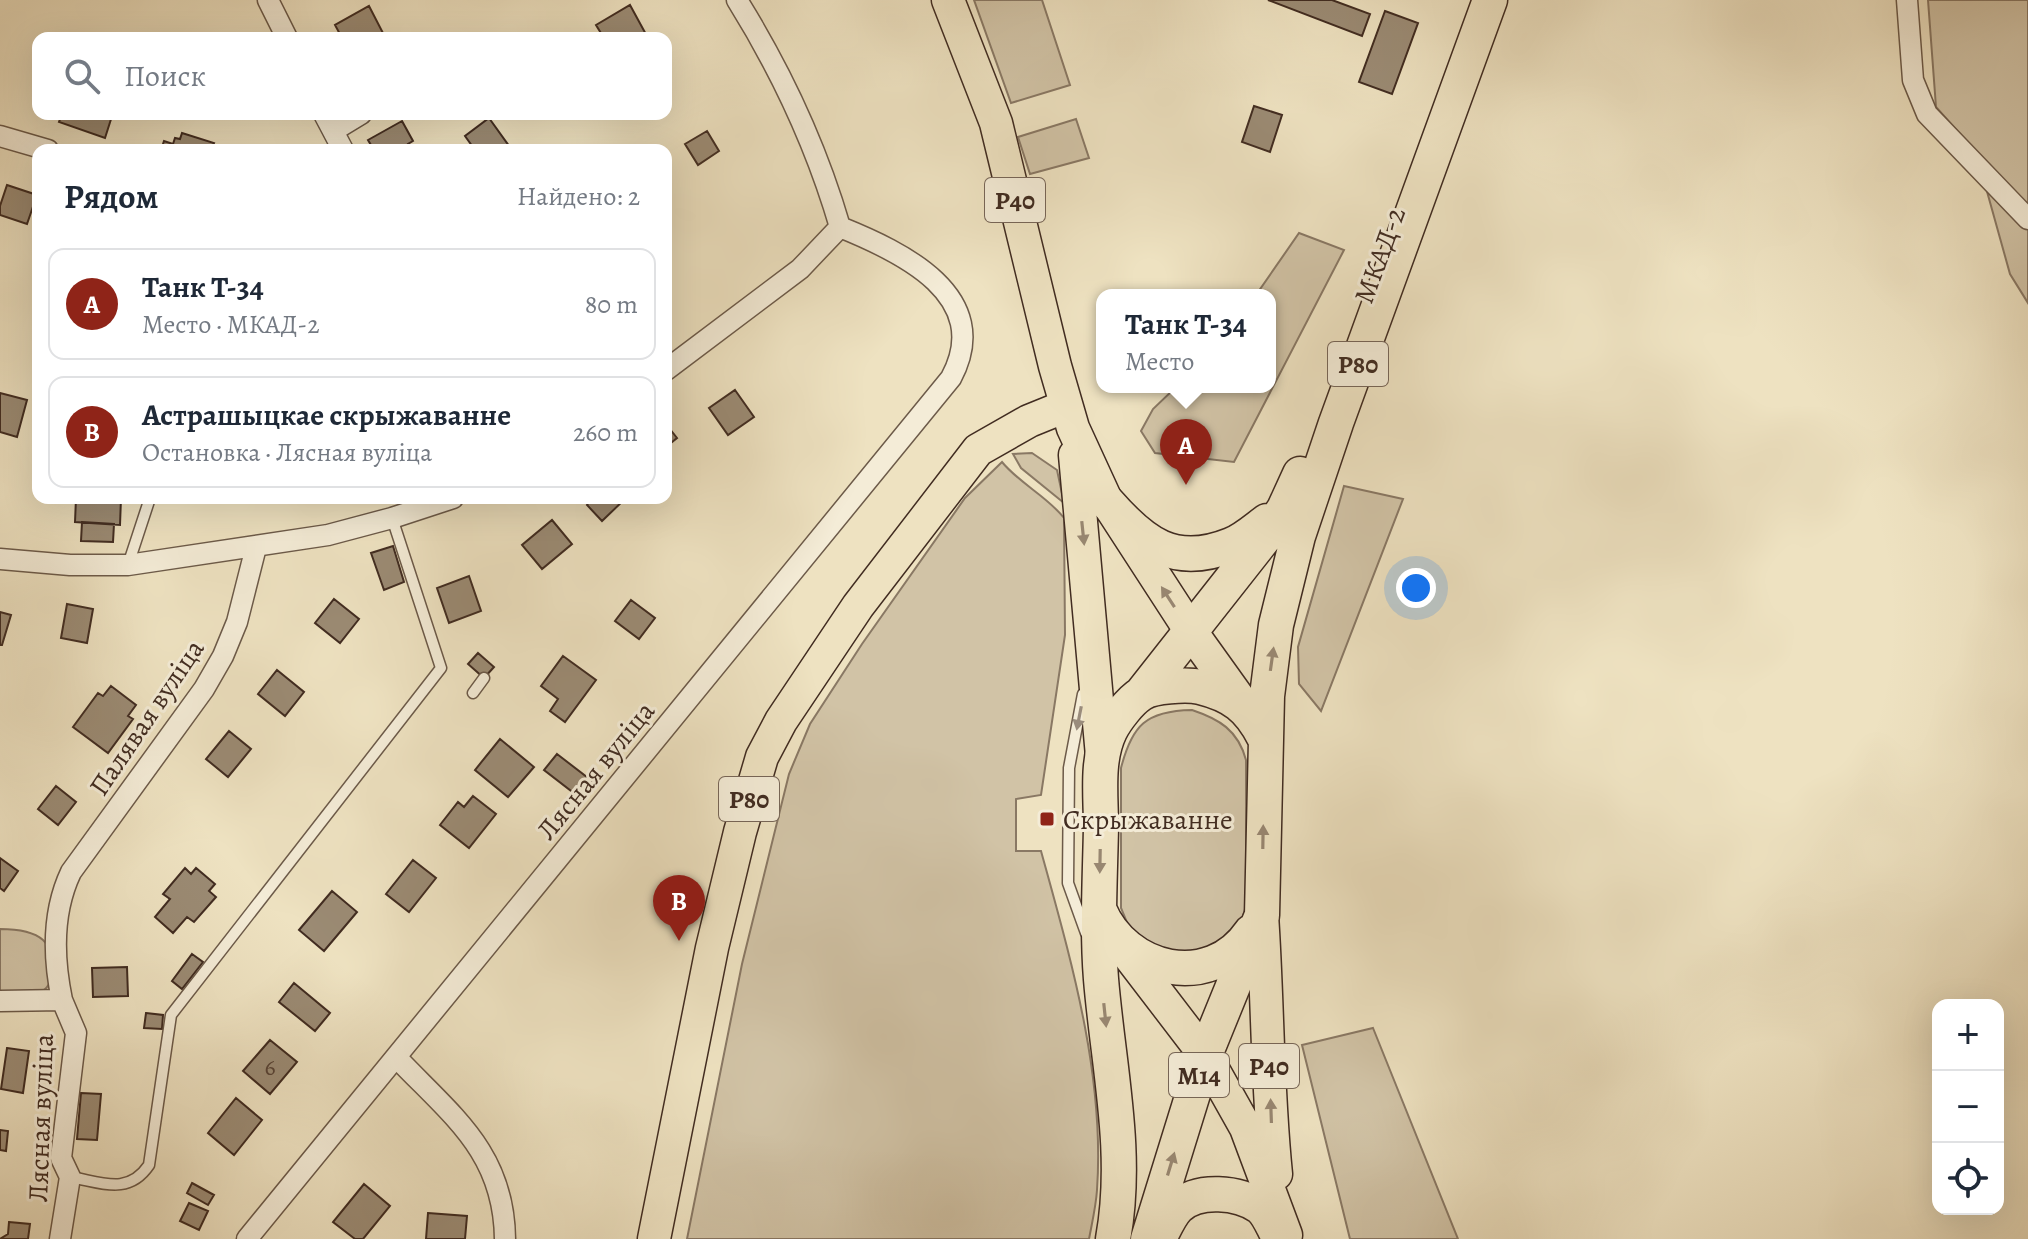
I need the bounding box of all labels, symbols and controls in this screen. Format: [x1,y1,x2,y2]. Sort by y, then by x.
search box [32,32,672,120]
icon: search [60,54,104,98]
text: Поиск [124,56,206,96]
text: Рядом [64,173,158,220]
road number: Р40 [985,178,1045,222]
text: Найдено: 2 [517,179,640,214]
street label: МКАД-2 [1345,202,1415,309]
text: Танк Т-34 [142,267,264,307]
text: A [84,287,100,322]
text: 80 m [585,287,638,322]
popup [1096,289,1276,393]
text: Танк Т-34 [1125,304,1247,344]
text: Место · МКАД-2 [142,307,320,342]
road number: Р80 [1328,342,1388,386]
text: Место [1125,344,1194,379]
text: Астрашыцкае скрыжаванне [142,395,511,435]
text: B [84,415,100,450]
text: 260 m [573,415,638,450]
pin: A [1160,419,1212,485]
text: Остановка · Лясная вуліца [142,435,432,470]
one-way arrow [1077,521,1090,546]
your location [1396,568,1436,608]
one-way arrow [1162,586,1176,608]
street label: Палявая вуліца [80,632,213,803]
one-way arrow [1266,646,1279,671]
street label: Лясная вуліца [528,693,664,848]
one-way arrow [1072,705,1084,730]
road number: Р80 [719,777,779,821]
place label: Скрыжаванне [1063,801,1233,839]
marker: Скрыжаванне [1038,810,1056,828]
one-way arrow [1257,824,1269,849]
one-way arrow [1094,849,1106,874]
pin: B [653,875,705,941]
map controls [1932,999,2004,1215]
button: + [1932,999,2004,1071]
one-way arrow [1099,1003,1112,1028]
street label: Лясная вуліца [19,1033,63,1203]
road number: Р40 [1239,1044,1299,1088]
house number: 6 [264,1051,276,1083]
road number: М14 [1169,1053,1229,1097]
button: − [1932,1071,2004,1143]
one-way arrow [1264,1098,1277,1123]
button: locate [1932,1143,2004,1215]
one-way arrow [1165,1152,1177,1176]

